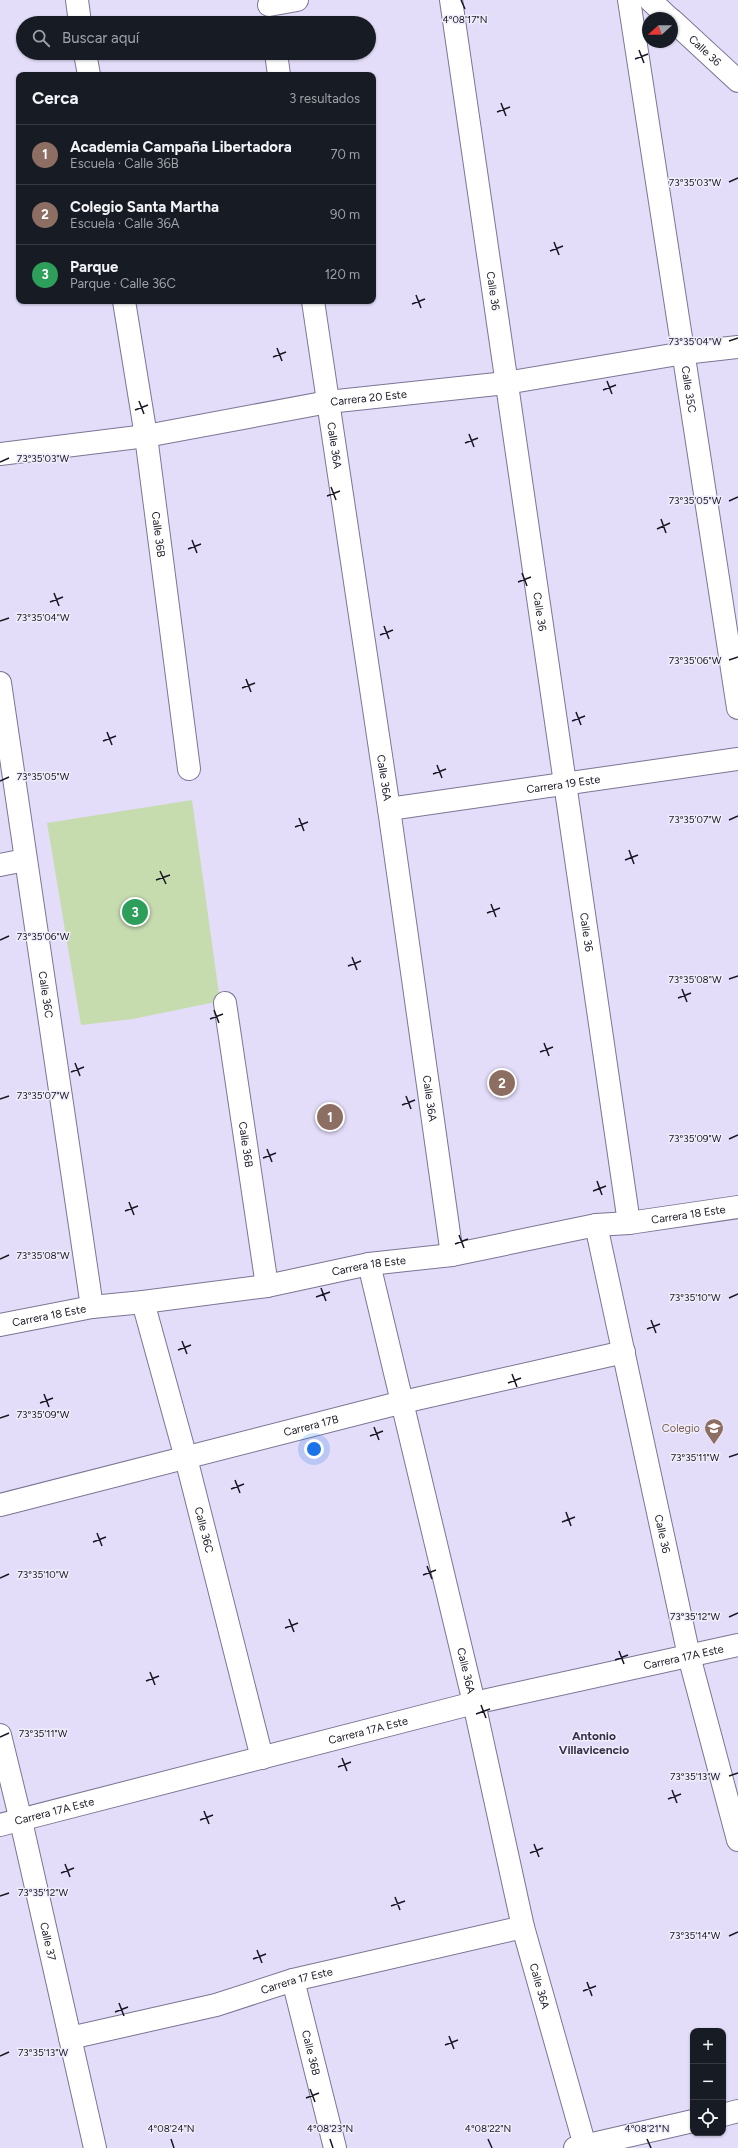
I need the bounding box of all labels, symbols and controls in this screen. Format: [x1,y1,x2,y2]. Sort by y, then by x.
north arrow [642,12,678,48]
text: 4°08'17"N [443,13,487,26]
search box [16,16,376,60]
icon: search [30,27,52,49]
text: Buscar aquí [62,29,139,47]
street label: Calle 36 [686,32,724,69]
text: Cerca [32,88,79,108]
text: 3 resultados [289,91,360,106]
text: Academia Campaña Libertadora [70,138,292,156]
text: 1 [42,147,48,162]
text: 70 m [330,147,360,162]
text: Escuela · Calle 36B [70,156,179,171]
text: 73°35'03"W [669,176,722,189]
text: Colegio Santa Martha [70,198,219,216]
text: 2 [41,207,49,222]
text: 90 m [330,207,360,222]
text: Escuela · Calle 36A [70,216,180,231]
text: Parque [70,258,118,276]
text: 3 [41,267,49,282]
text: 120 m [325,267,360,282]
street label: Calle 36 [484,271,503,311]
text: Parque · Calle 36C [70,276,176,291]
text: 73°35'04"W [668,335,722,348]
street label: Calle 35C [679,365,699,414]
street label: Carrera 20 Este [330,387,407,408]
street label: Calle 36A [325,421,345,470]
text: 73°35'03"W [17,452,70,465]
text: 73°35'05"W [669,494,722,507]
street label: Calle 36B [149,511,168,558]
street label: Calle 36 [531,591,549,632]
text: 73°35'04"W [16,611,70,624]
text: 73°35'06"W [669,654,722,667]
street label: Calle 36A [374,754,394,802]
text: 73°35'05"W [17,770,70,783]
street label: Carrera 19 Este [525,772,601,796]
text: 73°35'07"W [669,813,722,826]
pin: 3 [122,897,148,927]
street label: Calle 36 [577,912,596,953]
text: 73°35'06"W [17,930,70,943]
street label: Calle 36C [36,970,56,1019]
text: 73°35'08"W [668,973,722,986]
pin: 2 [489,1068,515,1098]
street label: Calle 36A [420,1074,440,1123]
text: 73°35'07"W [17,1089,70,1102]
pin: 1 [317,1102,343,1132]
street label: Calle 36B [236,1121,256,1168]
text: 73°35'09"W [669,1132,722,1145]
street label: Carrera 18 Este [650,1202,726,1226]
text: 73°35'08"W [16,1249,70,1262]
street label: Carrera 18 Este [331,1254,407,1278]
text: 73°35'10"W [669,1291,721,1304]
street label: Carrera 18 Este [11,1302,87,1329]
text: 73°35'09"W [17,1408,70,1421]
street label: Carrera 17B [282,1412,340,1439]
school or university icon: Colegio [703,1417,725,1445]
place label: Colegio [662,1422,700,1435]
your location [304,1439,324,1459]
text: 73°35'11"W [671,1451,720,1464]
street label: Calle 36C [192,1505,216,1554]
street label: Calle 36 [652,1513,673,1554]
text: 73°35'10"W [17,1568,69,1581]
text: 73°35'12"W [670,1610,721,1623]
street label: Carrera 17A Este [642,1642,725,1672]
street label: Calle 36A [454,1646,478,1695]
street label: Carrera 17A Este [327,1714,409,1747]
text: 73°35'11"W [19,1727,68,1740]
district label: Antonio Villavicencio [559,1729,629,1757]
text: 73°35'13"W [670,1770,720,1783]
street label: Carrera 17A Este [13,1795,95,1827]
text: 73°35'12"W [18,1886,69,1899]
street label: Calle 37 [38,1921,59,1962]
text: 73°35'14"W [670,1929,721,1942]
street label: Calle 36A [527,1962,552,2011]
street label: Carrera 17 Este [259,1965,334,1997]
map controls [690,2028,726,2136]
button: + [690,2028,726,2064]
street label: Calle 36B [299,2029,323,2077]
text: 73°35'13"W [18,2046,68,2059]
button: − [690,2064,726,2100]
button: locate [690,2100,726,2136]
text: 4°08'24"N [147,2122,195,2135]
text: 4°08'23"N [307,2122,353,2135]
text: 4°08'22"N [465,2122,511,2135]
text: 4°08'21"N [624,2122,670,2135]

